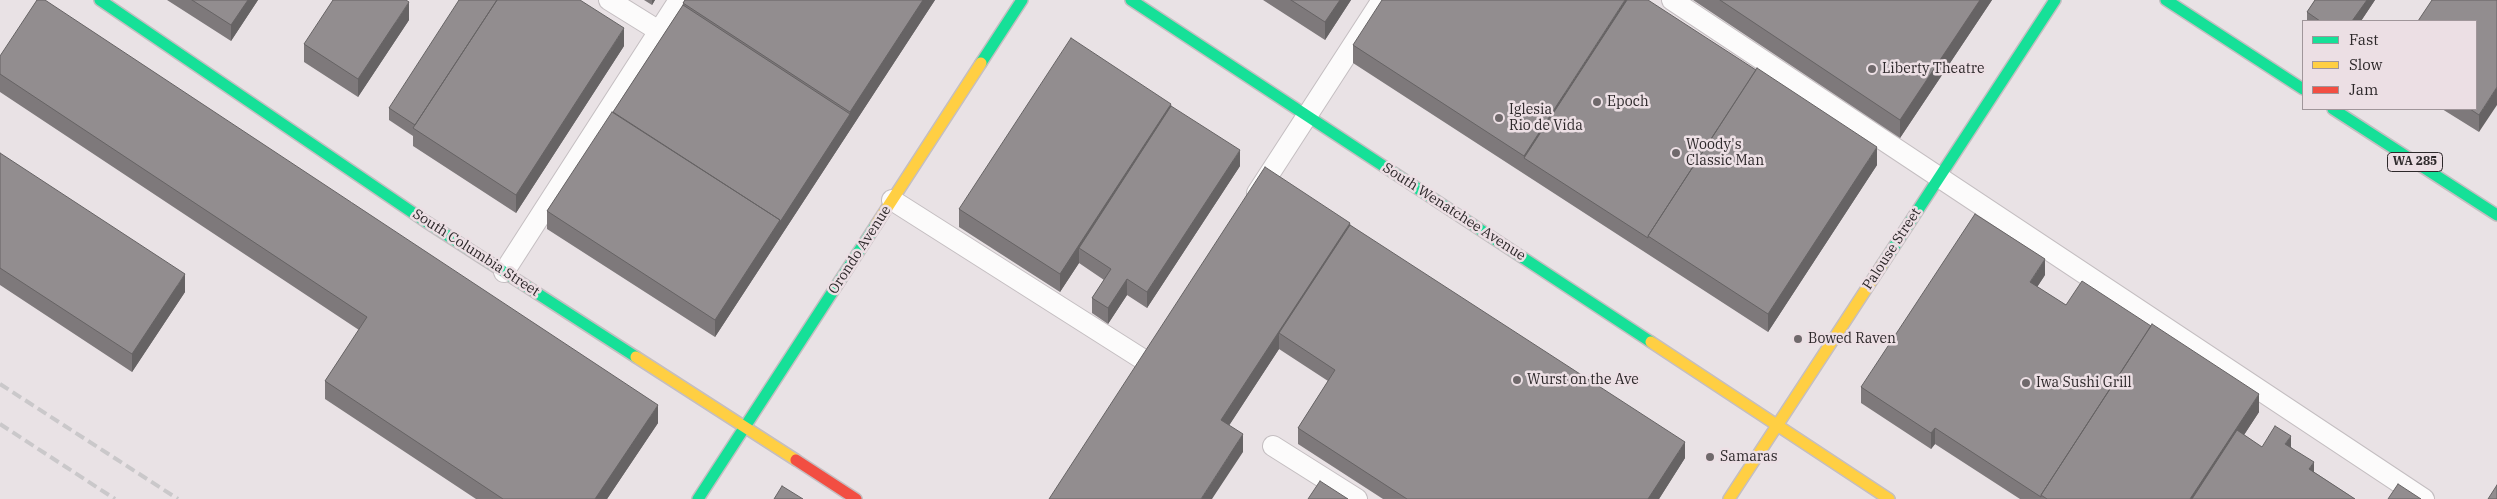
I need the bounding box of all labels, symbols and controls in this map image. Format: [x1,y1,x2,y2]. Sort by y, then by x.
legend [2302,20,2477,110]
text: Fast [2349,30,2379,49]
text: Slow [2349,55,2382,74]
place label: Liberty Theatre [1882,61,1984,77]
marker: Liberty Theatre [1866,63,1878,75]
text: Jam [2349,80,2378,99]
place label: Epoch [1607,94,1649,110]
marker: Epoch [1591,96,1603,108]
place label: Iglesia Rio de Vida [1509,102,1583,134]
marker: Iglesia Rio de Vida [1493,112,1505,124]
place label: Woody's Classic Man [1686,137,1764,170]
marker: Woody's Classic Man [1670,147,1682,159]
road number: WA 285 [2388,152,2442,172]
street label: South Wenatchee Avenue [1379,159,1529,265]
street label: Orondo Avenue [825,203,895,297]
street label: Palouse Street [1859,205,1925,293]
street label: South Columbia Street [409,206,543,300]
place label: Bowed Raven [1808,331,1896,347]
marker: Bowed Raven [1792,333,1804,345]
place label: Wurst on the Ave [1527,372,1639,388]
marker: Wurst on the Ave [1511,374,1523,386]
place label: Iwa Sushi Grill [2036,375,2132,391]
marker: Iwa Sushi Grill [2020,377,2032,389]
place label: Samaras [1720,449,1778,465]
marker: Samaras [1704,451,1716,463]

